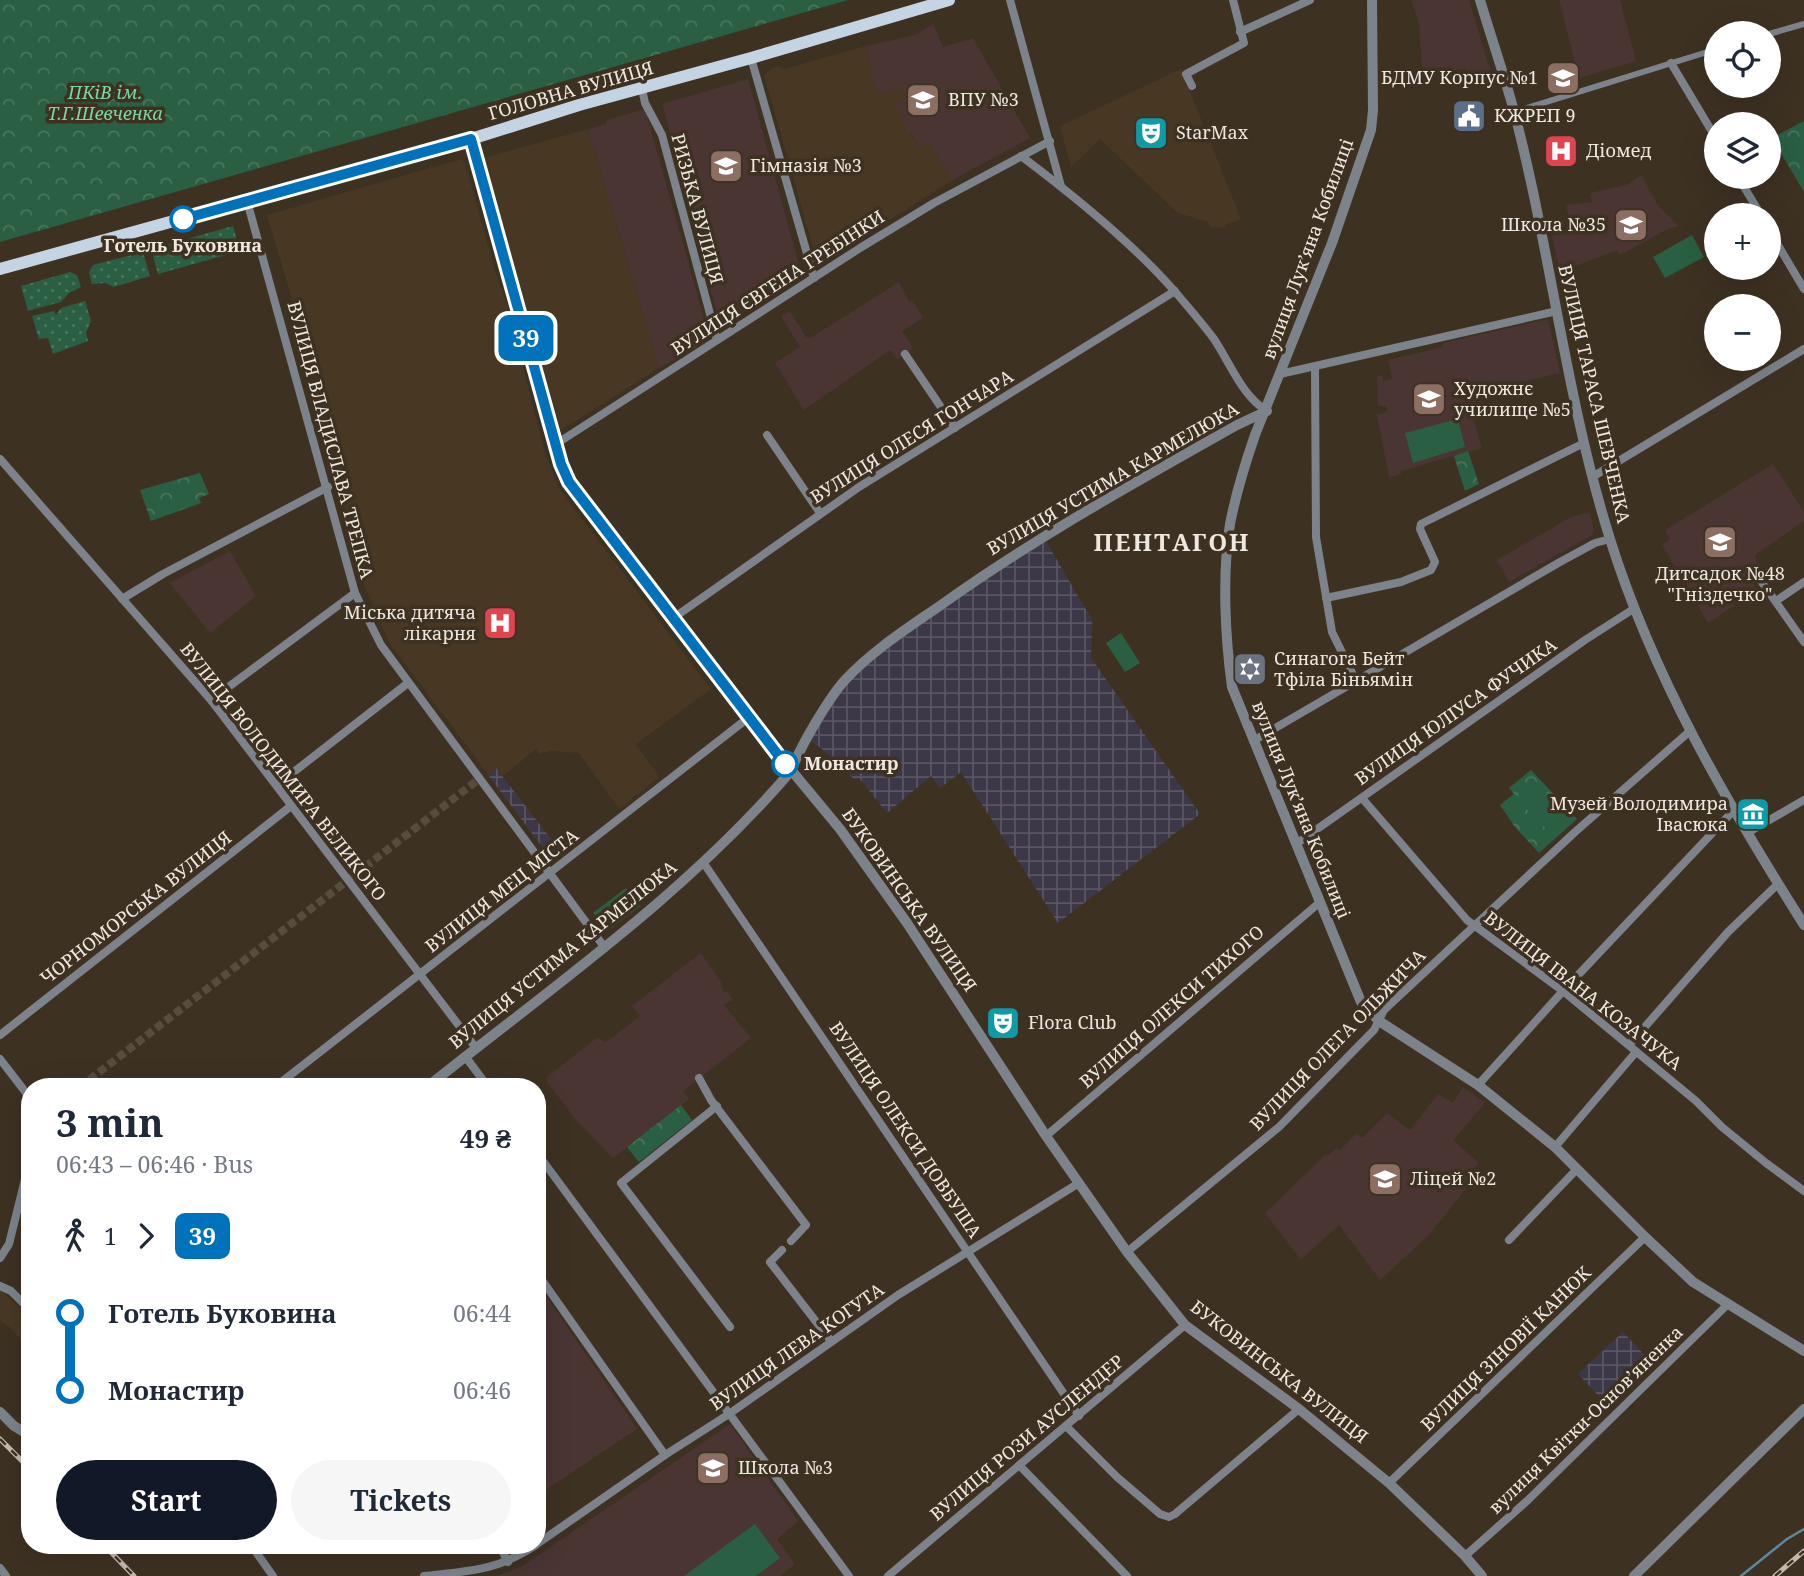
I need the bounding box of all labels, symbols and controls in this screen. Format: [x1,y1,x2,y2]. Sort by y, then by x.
map controls [1704,21,1781,371]
button: locate [1704,21,1781,98]
street label: ГОЛОВНА ВУЛИЦЯ [485,55,656,125]
school or university icon: БДМУ Корпус №1 [1544,59,1582,97]
place label: БДМУ Корпус №1 [1381,65,1538,89]
park label: ПКіВ ім. Т.Г.Шевченка [47,80,163,125]
school or university icon: ВПУ №3 [904,81,942,119]
place label: ВПУ №3 [948,87,1019,111]
public building icon: КЖРЕП 9 [1450,97,1488,135]
place label: КЖРЕП 9 [1494,103,1576,127]
button: layers [1704,112,1781,189]
theatre icon: StarMax [1132,114,1170,152]
place label: StarMax [1176,120,1249,144]
street label: РИЗЬКА ВУЛИЦЯ [666,131,730,287]
hospital icon: Діомед [1542,132,1580,170]
street label: вулиця Лукʼяна Кобилиці [1256,135,1358,362]
place label: Діомед [1586,138,1652,162]
school or university icon: Гімназія №3 [707,147,745,185]
place label: Гімназія №3 [750,153,862,177]
button: + [1704,203,1781,280]
street label: ВУЛИЦЯ ЄВГЕНА ГРЕБІНКИ [666,204,889,360]
marker: Готель Буковина [170,206,196,232]
school or university icon: Школа №35 [1612,206,1650,244]
place label: Школа №35 [1501,212,1606,236]
place label: Готель Буковина [104,233,263,257]
street label: ВУЛИЦЯ ТАРАСА ШЕВЧЕНКА [1553,262,1637,526]
button: − [1704,294,1781,371]
street label: ВУЛИЦЯ ВЛАДИСЛАВА ТРЕПКА [282,298,380,582]
line badge: 39 [494,315,558,361]
text: 39 [512,321,540,354]
street label: ВУЛИЦЯ ОЛЕСЯ ГОНЧАРА [805,364,1018,509]
place label: Художнє училище №5 [1454,376,1571,421]
school or university icon: Художнє училище №5 [1410,380,1448,418]
street label: ВУЛИЦЯ УСТИМА КАРМЕЛЮКА [982,396,1243,560]
school or university icon: Дитсадок №48 "Гніздечко" [1701,523,1739,561]
district label: ПЕНТАГОН [1094,525,1250,558]
place label: Дитсадок №48 "Гніздечко" [1655,561,1785,606]
place label: Міська дитяча лікарня [344,600,476,645]
hospital icon: Міська дитяча лікарня [481,604,519,642]
street label: ВУЛИЦЯ ЮЛІУСА ФУЧИКА [1350,632,1561,790]
street label: ВУЛИЦЯ ВОЛОДИМИРА ВЕЛИКОГО [175,637,392,906]
place label: Синагога Бейт Тфіла Біньямін [1274,646,1413,691]
synagogue icon: Синагога Бейт Тфіла Біньямін [1231,650,1269,688]
street label: вулиця Лукʼяна Кобилиці [1247,697,1357,922]
marker: Монастир [772,751,798,777]
place label: Монастир [804,751,898,775]
place label: Музей Володимира Івасюка [1550,791,1728,836]
museum icon: Музей Володимира Івасюка [1734,795,1772,833]
street label: БУКОВИНСЬКА ВУЛИЦЯ [837,803,983,996]
street label: ВУЛИЦЯ МЕЦ МІСТА [420,823,583,958]
street label: ЧОРНОМОРСЬКА ВУЛИЦЯ [35,825,236,989]
street label: ВУЛИЦЯ УСТИМА КАРМЕЛЮКА [443,855,682,1054]
street label: ВУЛИЦЯ ІВАНА КОЗАЧУКА [1480,905,1688,1075]
street label: ВУЛИЦЯ ОЛЕКСИ ТИХОГО [1074,919,1269,1093]
street label: ВУЛИЦЯ ОЛЕГА ОЛЬЖИЧА [1244,943,1431,1135]
theatre icon: Flora Club [984,1004,1022,1042]
place label: Flora Club [1028,1010,1117,1034]
street label: ВУЛИЦЯ ОЛЕКСИ ДОВБУША [824,1017,988,1243]
text: 3 min [56,1096,164,1148]
text: 49 ₴ [460,1120,511,1156]
text: 06:43 – 06:46 · Bus [56,1148,253,1180]
school or university icon: Ліцей №2 [1366,1160,1404,1198]
place label: Ліцей №2 [1410,1166,1496,1190]
icon: walk [56,1217,94,1255]
icon: forward [127,1217,165,1255]
text: 39 [189,1219,216,1252]
text: 1 [104,1220,117,1252]
street label: ВУЛИЦЯ ЗІНОВІЇ КАНЮК [1415,1260,1596,1436]
street label: ВУЛИЦЯ ЛЕВА КОГУТА [705,1277,888,1415]
street label: БУКОВИНСЬКА ВУЛИЦЯ [1186,1294,1373,1448]
text: Готель Буковина [108,1295,337,1331]
text: 06:44 [453,1297,511,1329]
street label: вулиця Квітки-Основʼяненка [1483,1320,1688,1519]
street label: ВУЛИЦЯ РОЗИ АУСЛЕНДЕР [924,1349,1128,1525]
text: Монастир [108,1372,244,1408]
text: 06:46 [453,1374,511,1406]
school or university icon: Школа №3 [694,1449,732,1487]
place label: Школа №3 [738,1455,833,1479]
button: Start [56,1460,277,1540]
button: Tickets [291,1460,511,1540]

